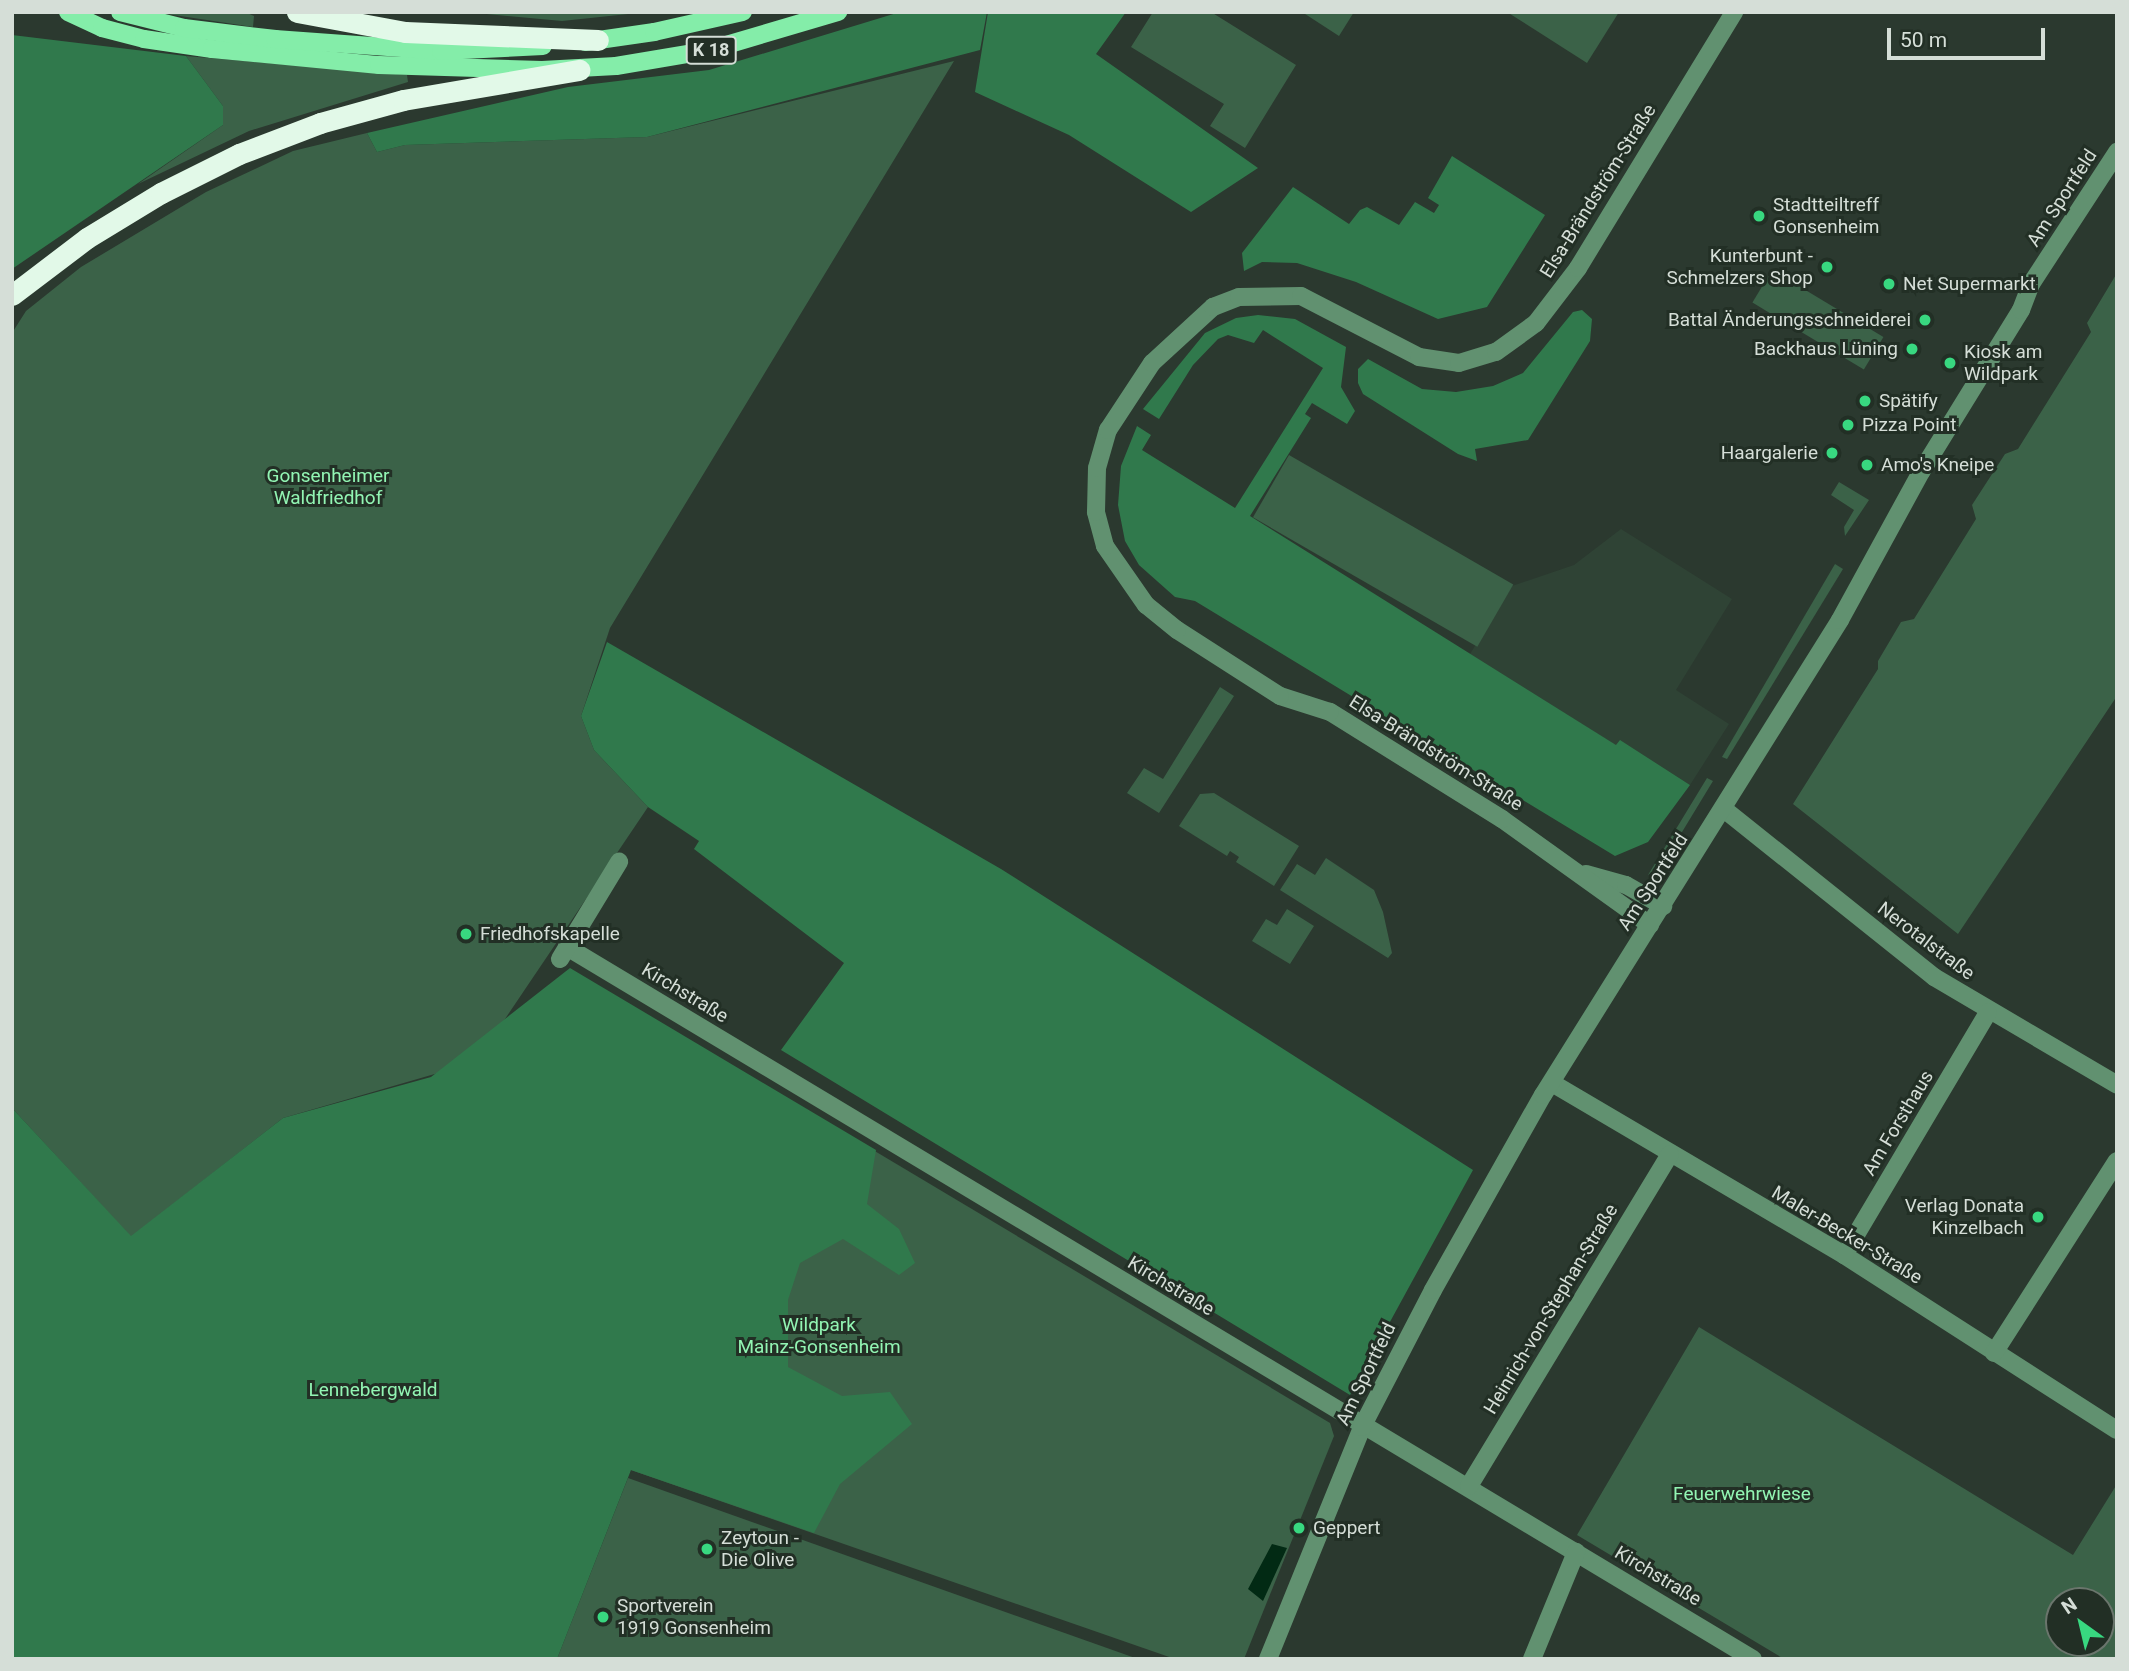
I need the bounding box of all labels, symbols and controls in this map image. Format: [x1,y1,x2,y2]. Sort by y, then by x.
scale bar [1891,14,2048,58]
text: 50 m [1900,28,1947,52]
road number: K 18 [685,36,737,64]
street label: Elsa-Brändström-Straße [1535,100,1661,282]
street label: Am Sportfeld [2022,145,2102,251]
place label: Stadtteiltreff Gonsenheim [1773,194,1879,238]
marker: Stadtteiltreff Gonsenheim [1751,208,1767,224]
place label: Kunterbunt - Schmelzers Shop [1666,245,1813,289]
marker: Kunterbunt - Schmelzers Shop [1819,259,1835,275]
place label: Net Supermarkt [1903,273,2036,295]
marker: Net Supermarkt [1881,276,1897,292]
place label: Battal Änderungsschneiderei [1668,309,1911,331]
marker: Battal Änderungsschneiderei [1917,312,1933,328]
place label: Backhaus Lüning [1754,338,1898,360]
marker: Backhaus Lüning [1904,341,1920,357]
place label: Kiosk am Wildpark [1964,341,2043,385]
marker: Kiosk am Wildpark [1942,355,1958,371]
place label: Spätify [1879,390,1938,412]
marker: Spätify [1857,393,1873,409]
place label: Pizza Point [1862,414,1957,436]
marker: Pizza Point [1840,417,1856,433]
place label: Haargalerie [1721,442,1818,464]
marker: Haargalerie [1824,445,1840,461]
place label: Amo's Kneipe [1881,454,1994,476]
marker: Amo's Kneipe [1859,457,1875,473]
park label: Gonsenheimer Waldfriedhof [267,465,389,509]
street label: Elsa-Brändström-Straße [1345,690,1527,816]
street label: Am Sportfeld [1613,829,1693,935]
street label: Nerotalstraße [1873,897,1979,985]
place label: Friedhofskapelle [480,923,620,945]
marker: Friedhofskapelle [458,926,474,942]
street label: Kirchstraße [638,958,732,1028]
street label: Am Forsthaus [1858,1066,1938,1180]
street label: Maler-Becker-Straße [1768,1181,1926,1289]
place label: Verlag Donata Kinzelbach [1905,1195,2024,1239]
street label: Heinrich-von-Stephan-Straße [1479,1200,1623,1418]
marker: Verlag Donata Kinzelbach [2030,1209,2046,1225]
street label: Kirchstraße [1124,1251,1218,1321]
park label: Wildpark Mainz-Gonsenheim [737,1314,901,1358]
street label: Am Sportfeld [1331,1319,1401,1429]
park label: Lennebergwald [309,1379,437,1401]
park label: Feuerwehrwiese [1673,1483,1811,1505]
place label: Geppert [1313,1517,1381,1539]
marker: Geppert [1291,1520,1307,1536]
place label: Zeytoun - Die Olive [721,1527,799,1571]
marker: Zeytoun - Die Olive [699,1541,715,1557]
street label: Kirchstraße [1611,1541,1705,1611]
north arrow [2045,1587,2115,1657]
text: N [2057,1593,2081,1619]
place label: Sportverein 1919 Gonsenheim [617,1595,771,1639]
marker: Sportverein 1919 Gonsenheim [595,1609,611,1625]

